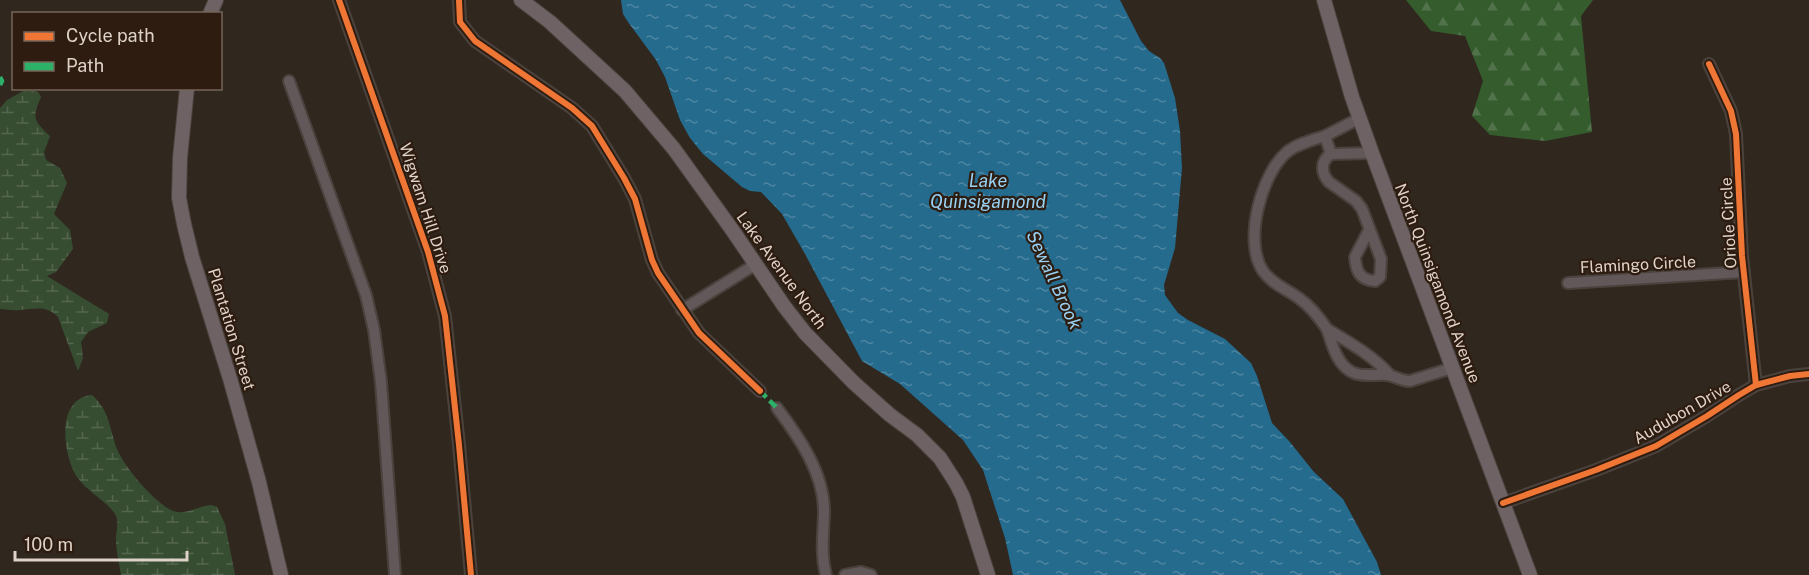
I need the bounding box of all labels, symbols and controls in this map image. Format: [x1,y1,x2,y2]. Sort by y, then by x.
legend [12,12,222,90]
text: Cycle path [66,25,155,46]
text: Path [66,55,104,76]
street label: Wigwam Hill Drive [395,141,456,276]
water label: Lake Quinsigamond [930,170,1047,212]
street label: Oriole Circle [1717,177,1740,269]
street label: North Quinsigamond Avenue [1391,181,1484,386]
street label: Lake Avenue North [733,208,831,333]
water label: Sewall Brook [1022,227,1087,333]
street label: Flamingo Circle [1580,252,1696,277]
street label: Plantation Street [204,266,259,392]
street label: Audubon Drive [1630,377,1734,448]
scale bar [15,524,188,562]
text: 100 m [24,534,73,555]

